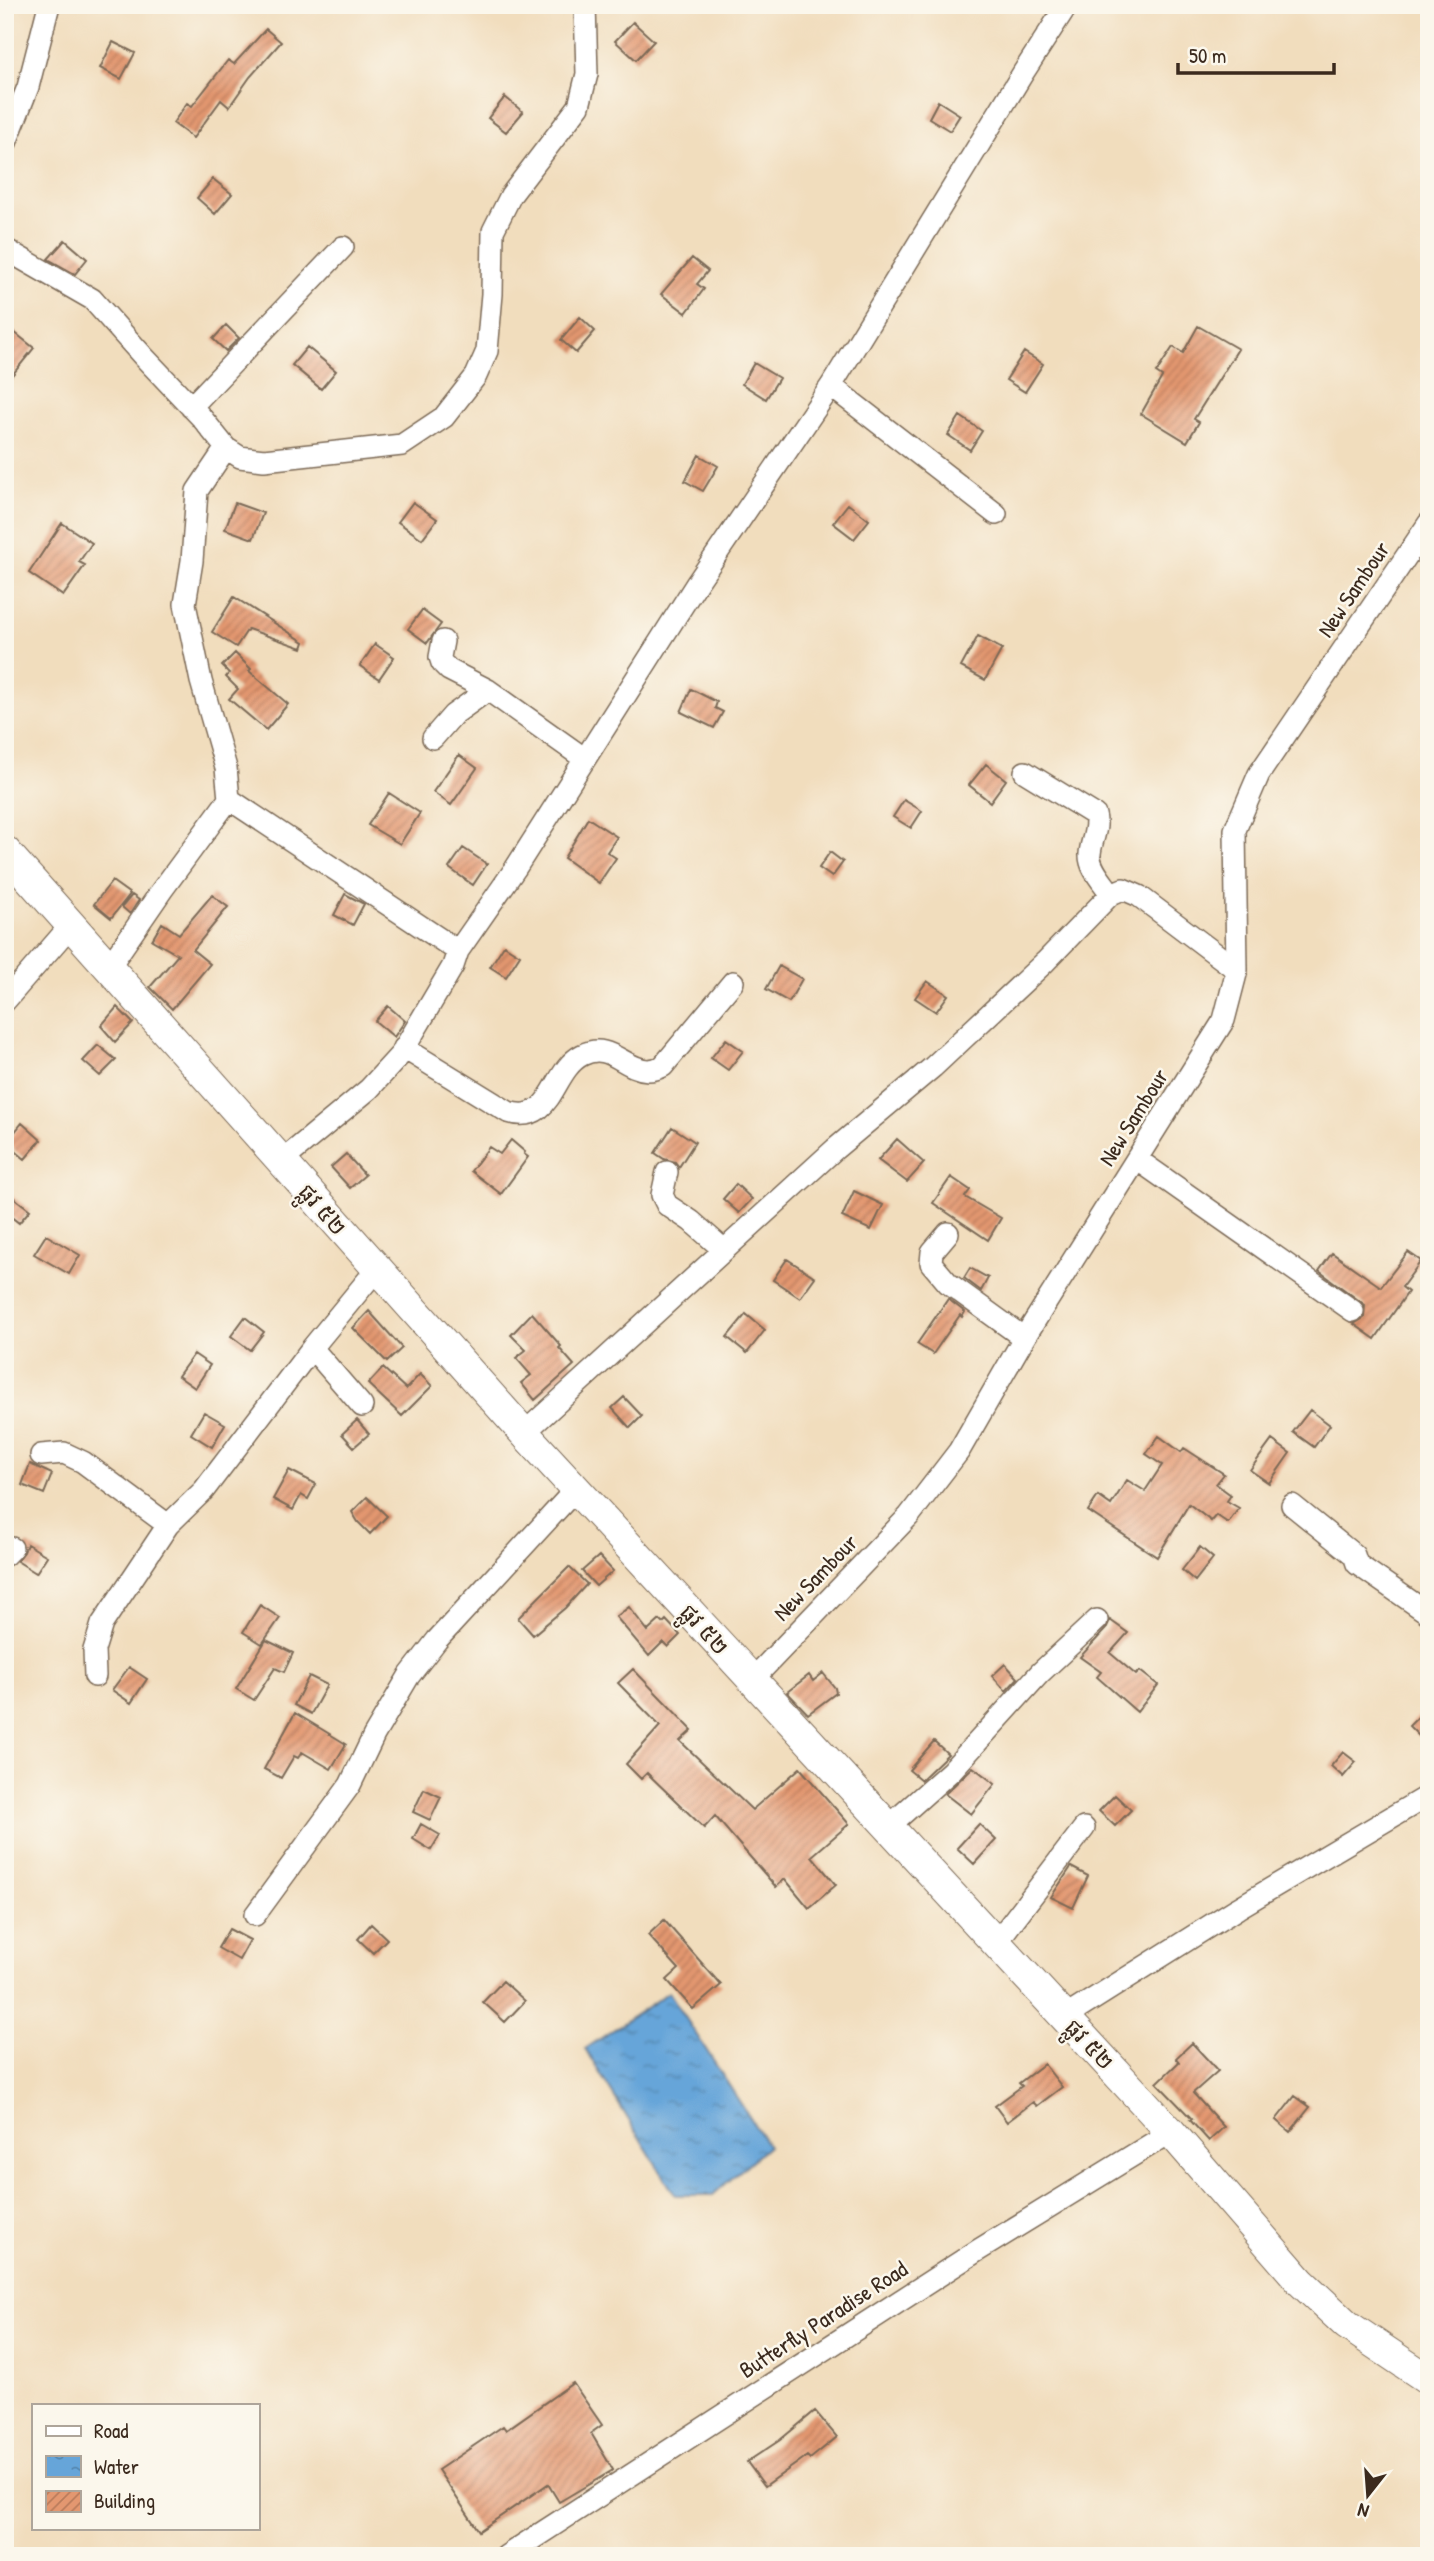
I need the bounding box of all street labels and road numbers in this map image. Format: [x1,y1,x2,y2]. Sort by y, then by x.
street label: New Sambour [1310,535,1397,643]
street label: New Sambour [1091,1062,1175,1172]
street label: ផ្លូវ ៥២ [287,1176,354,1246]
street label: New Sambour [766,1527,864,1627]
street label: ផ្លូវ ៥២ [669,1597,736,1666]
street label: ផ្លូវ ៥២ [1053,2012,1122,2081]
street label: Butterfly Paradise Road [733,2253,913,2385]

